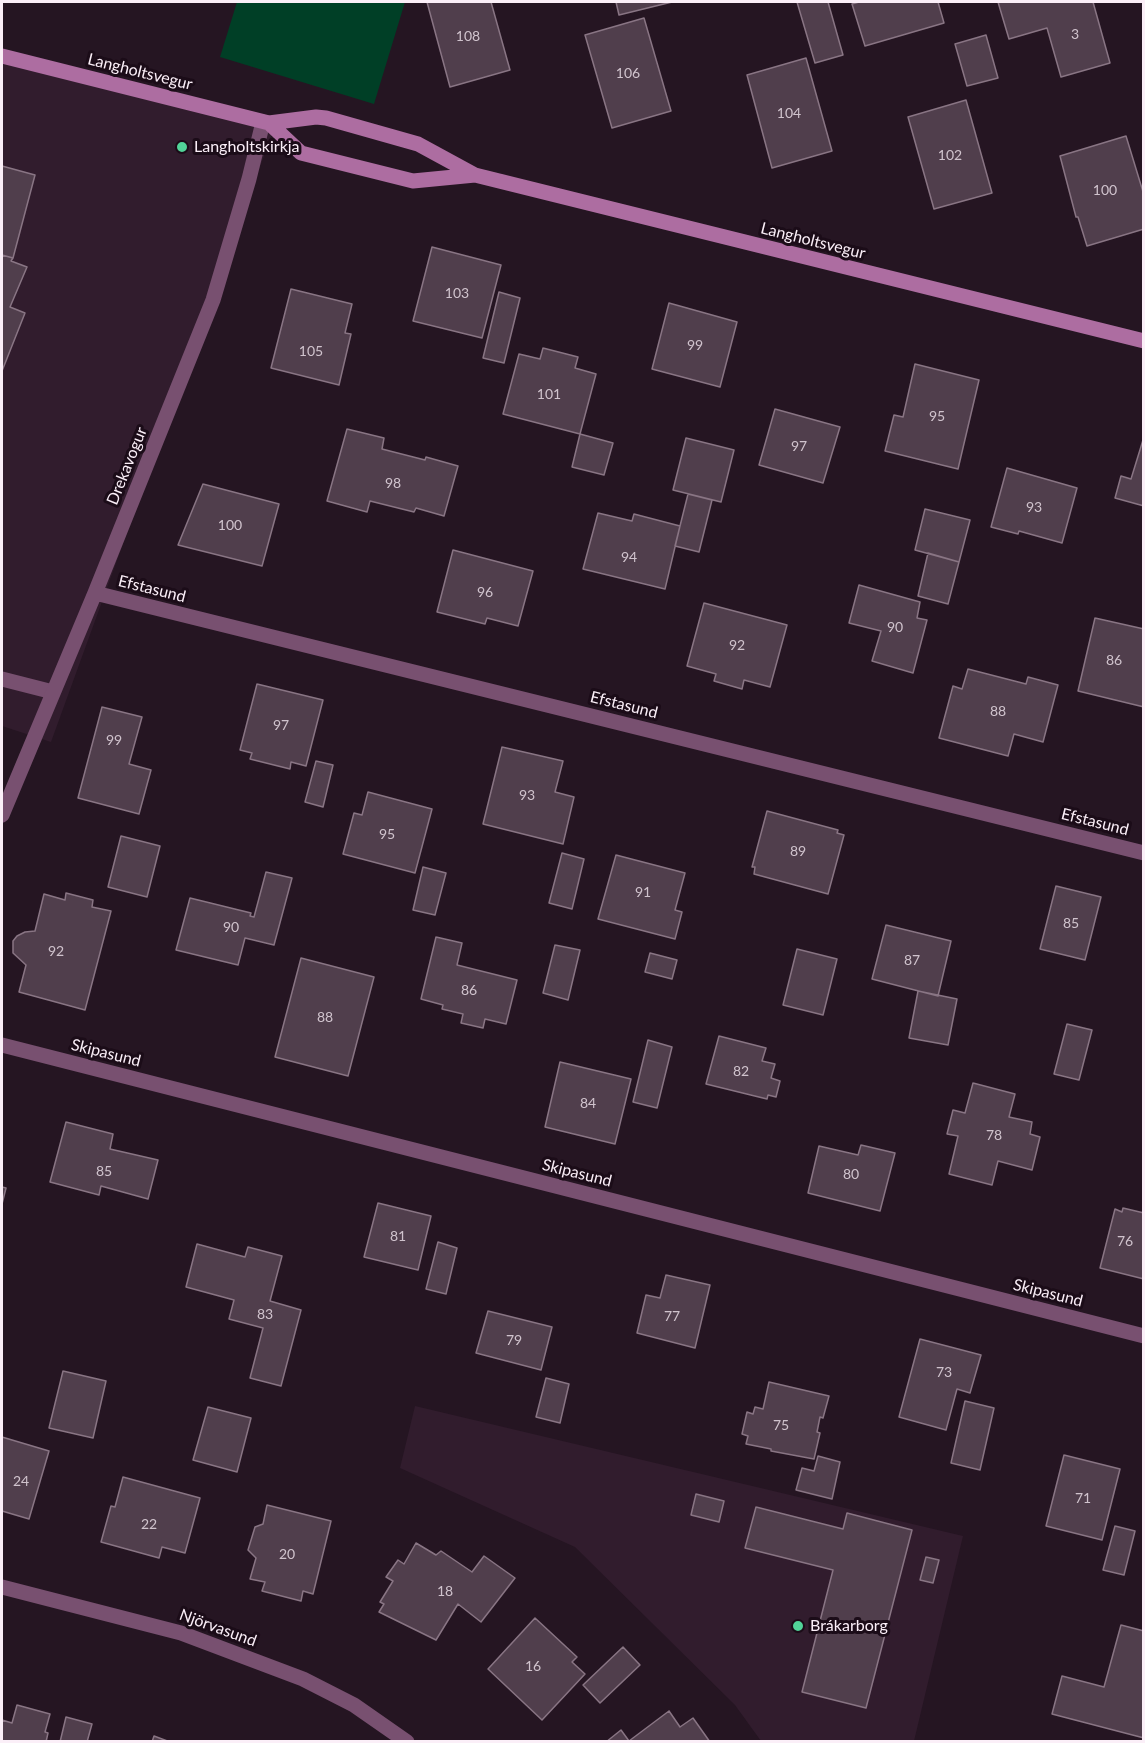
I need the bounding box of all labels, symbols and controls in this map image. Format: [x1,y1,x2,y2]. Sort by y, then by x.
house number: 3 [1071,26,1079,42]
house number: 108 [456,28,480,44]
street label: Langholtsvegur [86,50,194,94]
house number: 106 [616,65,640,81]
house number: 104 [777,105,801,121]
place label: Langholtskirkja [194,137,300,157]
marker: Langholtskirkja [175,140,189,154]
house number: 102 [938,147,962,163]
house number: 100 [1093,182,1117,198]
street label: Langholtsvegur [759,219,867,263]
house number: 103 [445,285,469,301]
house number: 99 [687,337,703,353]
house number: 105 [299,343,323,359]
house number: 101 [537,386,561,402]
house number: 95 [929,408,945,424]
street label: Drekavogur [103,424,151,508]
house number: 97 [791,438,807,454]
house number: 98 [385,475,401,491]
house number: 93 [1026,499,1042,515]
house number: 100 [218,517,242,533]
house number: 94 [621,549,637,565]
street label: Efstasund [116,571,188,607]
house number: 96 [477,584,493,600]
house number: 90 [887,619,903,635]
house number: 92 [729,637,745,653]
house number: 86 [1106,652,1122,668]
street label: Efstasund [588,687,660,723]
house number: 88 [990,703,1006,719]
house number: 97 [273,717,289,733]
house number: 99 [106,732,122,748]
house number: 93 [519,787,535,803]
street label: Efstasund [1059,804,1131,840]
house number: 95 [379,826,395,842]
house number: 89 [790,843,806,859]
house number: 91 [635,884,651,900]
house number: 85 [1063,915,1079,931]
house number: 90 [223,919,239,935]
house number: 92 [48,943,64,959]
house number: 87 [904,952,920,968]
house number: 86 [461,982,477,998]
house number: 88 [317,1009,333,1025]
street label: Skipasund [69,1035,143,1071]
house number: 82 [733,1063,749,1079]
house number: 84 [580,1095,596,1111]
house number: 78 [986,1127,1002,1143]
street label: Skipasund [540,1155,614,1191]
house number: 85 [96,1163,112,1179]
house number: 80 [843,1166,859,1182]
house number: 81 [390,1228,406,1244]
house number: 76 [1117,1233,1133,1249]
street label: Skipasund [1011,1275,1085,1311]
house number: 83 [257,1306,273,1322]
house number: 77 [664,1308,680,1324]
house number: 79 [506,1332,522,1348]
house number: 73 [936,1364,952,1380]
house number: 75 [773,1417,789,1433]
house number: 24 [13,1473,29,1489]
house number: 71 [1075,1490,1091,1506]
house number: 22 [141,1516,157,1532]
house number: 20 [279,1546,295,1562]
house number: 18 [437,1583,453,1599]
street label: Njörvasund [177,1605,259,1651]
place label: Brákarborg [810,1616,888,1636]
marker: Brákarborg [791,1619,805,1633]
house number: 16 [525,1658,541,1674]

